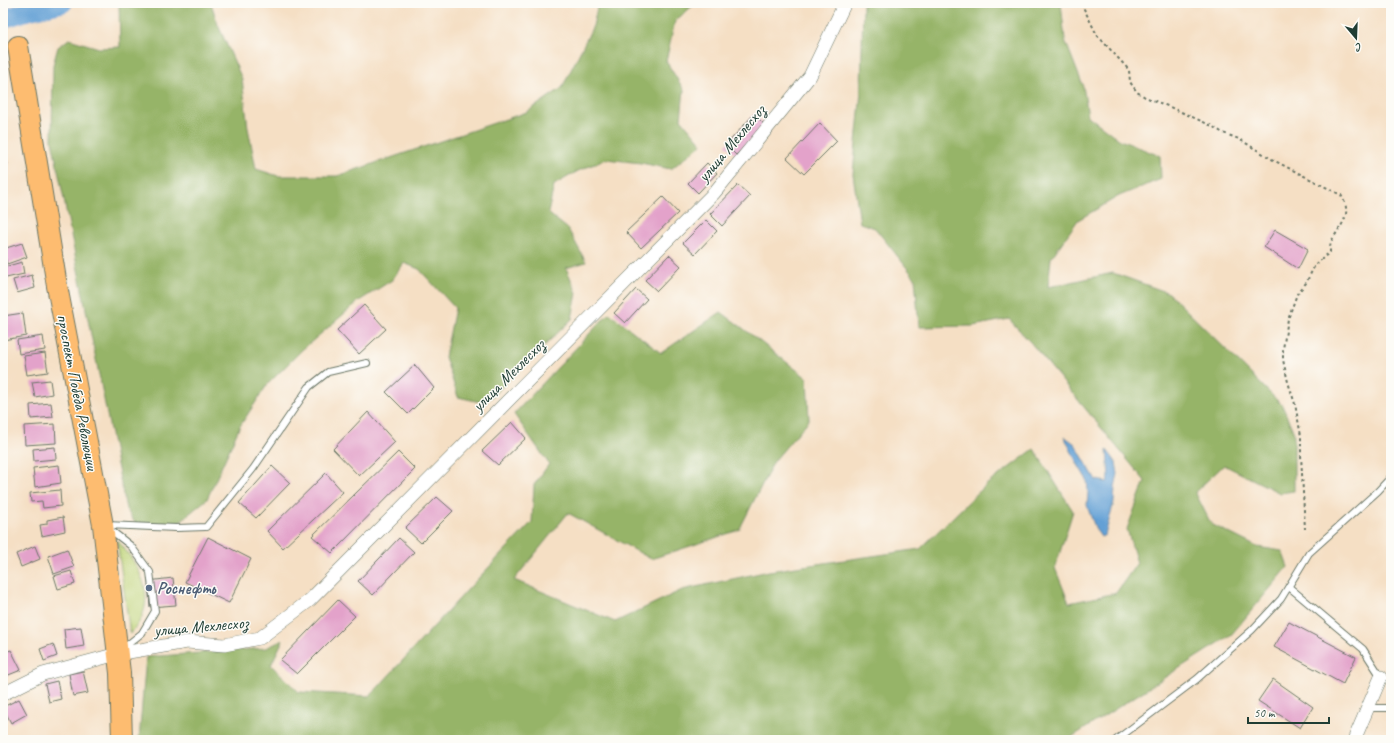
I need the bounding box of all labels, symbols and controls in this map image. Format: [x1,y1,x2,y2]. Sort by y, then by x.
north arrow [1336,18,1376,58]
text: С [1353,40,1364,55]
street label: улица Мехлесхоз [692,99,771,188]
street label: проспект Победа Революции [52,312,103,474]
street label: улица Мехлесхоз [467,334,551,418]
place label: Роснефть [157,578,217,599]
marker: Роснефть [144,583,154,593]
street label: улица Мехлесхоз [152,612,250,642]
scale bar [1248,699,1329,725]
text: 50 m [1254,705,1276,721]

